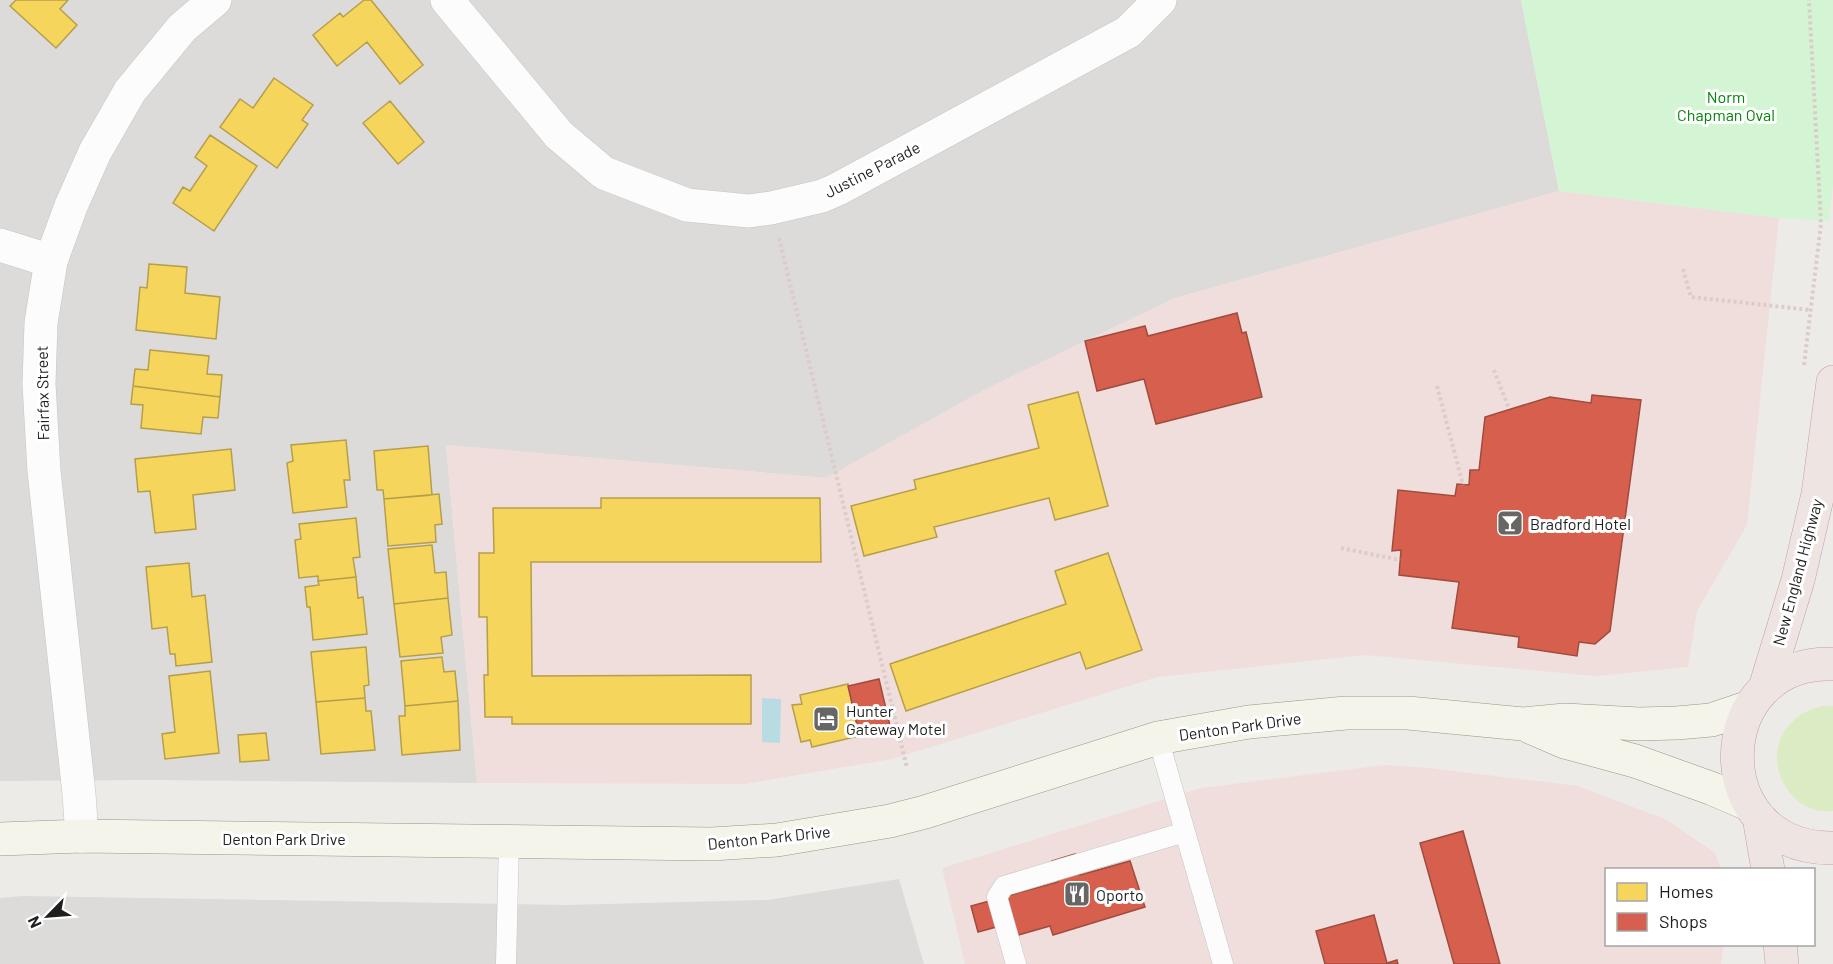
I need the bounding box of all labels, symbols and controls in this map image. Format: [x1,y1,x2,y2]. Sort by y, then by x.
park label: Norm Chapman Oval [1677,87,1775,124]
street label: Justine Parade [821,137,923,201]
street label: Fairfax Street [32,345,52,441]
street label: New England Highway [1768,496,1826,648]
bar icon: Bradford Hotel [1495,508,1525,538]
place label: Bradford Hotel [1530,514,1631,533]
place label: Hunter Gateway Motel [846,701,946,738]
hotel icon: Hunter Gateway Motel [811,704,841,734]
street label: Denton Park Drive [1178,708,1302,744]
street label: Denton Park Drive [707,821,831,853]
street label: Denton Park Drive [222,829,346,848]
legend [1605,868,1815,946]
restaurant icon: Oporto [1062,879,1092,909]
text: Homes [1659,880,1713,902]
place label: Oporto [1096,885,1144,904]
north arrow [18,886,78,946]
text: Shops [1659,910,1708,932]
text: N [23,914,45,931]

